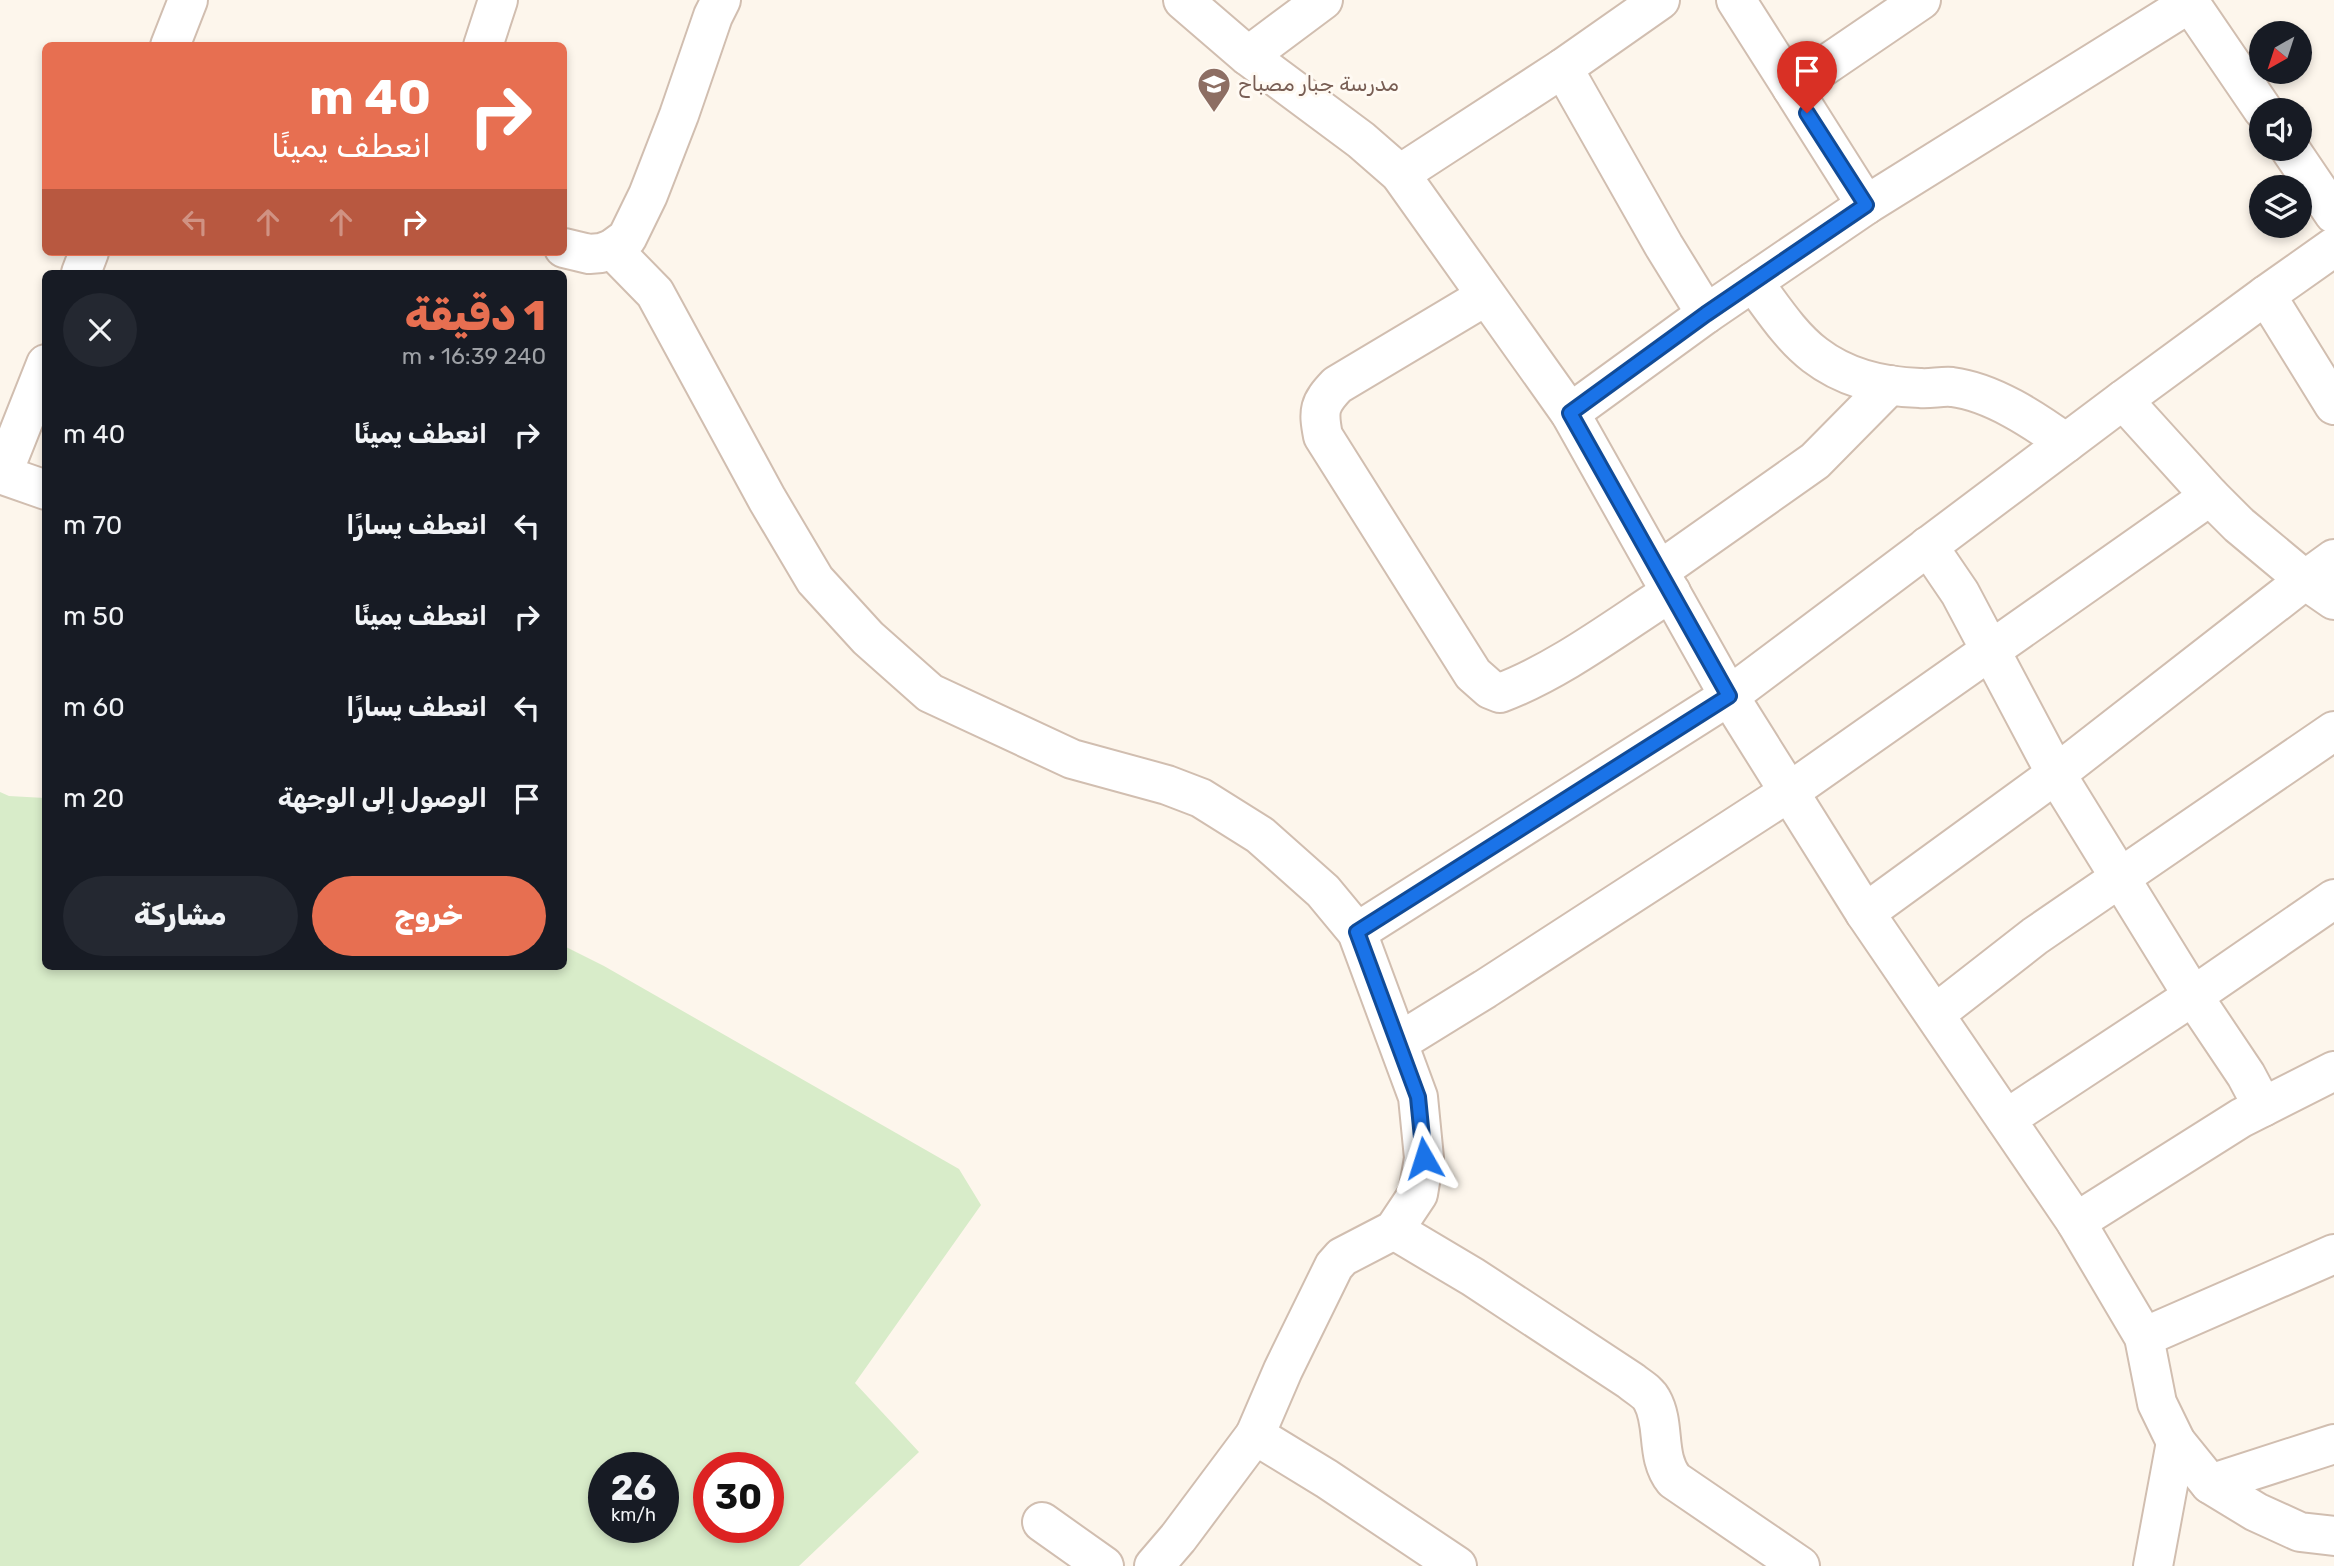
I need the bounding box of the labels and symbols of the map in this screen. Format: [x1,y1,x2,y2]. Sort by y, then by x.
north arrow [2249,21,2312,84]
pin [1777,41,1837,113]
school or university icon: مدرسة جبار مصباح [1195,65,1233,114]
place label: مدرسة جبار مصباح [1238,71,1399,98]
position arrow [1387,1121,1461,1195]
speed limit sign: 30 [693,1452,784,1543]

